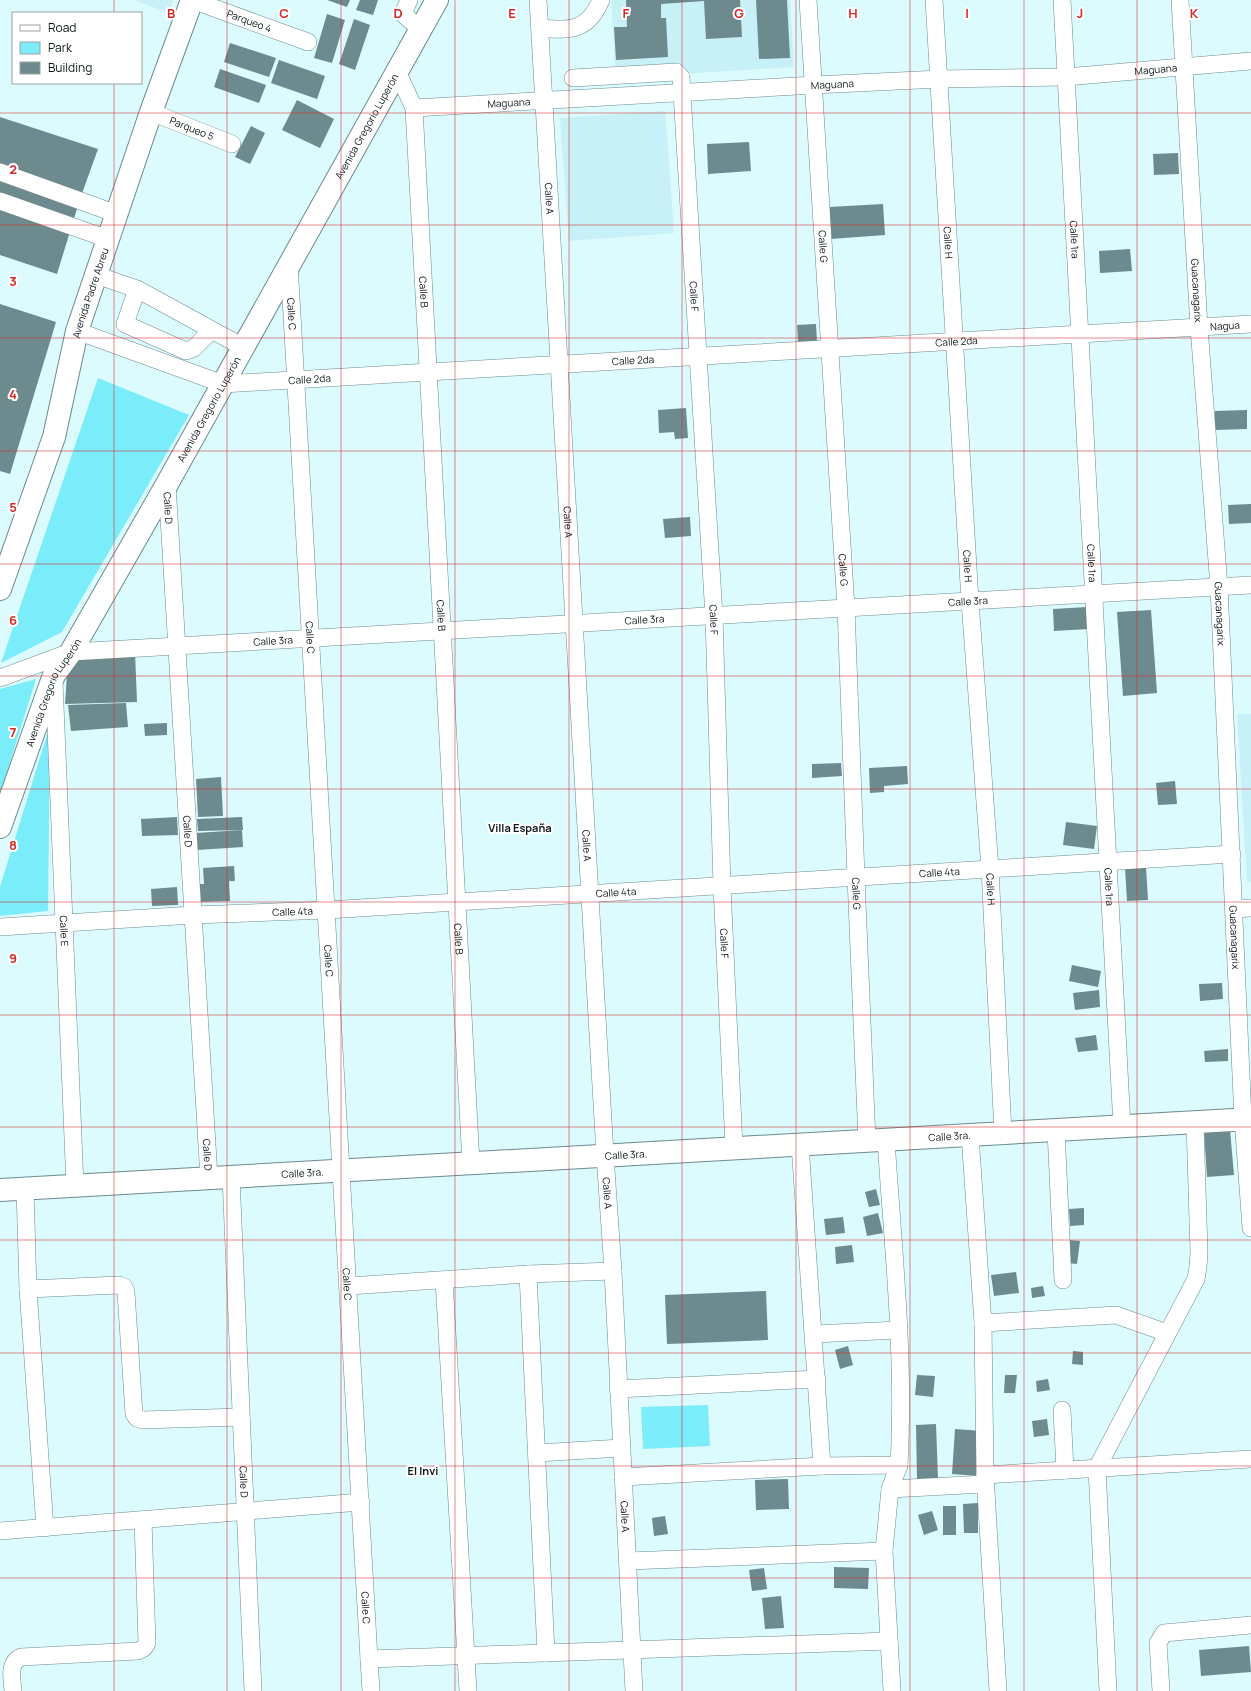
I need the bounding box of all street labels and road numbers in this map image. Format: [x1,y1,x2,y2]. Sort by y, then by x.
street label: Parqueo 4 [225,6,274,35]
street label: Maguana [1134,60,1178,78]
street label: Avenida Gregorio Luperón [332,71,402,182]
street label: Maguana [811,76,854,92]
street label: Maguana [487,94,531,111]
street label: Parqueo 5 [168,113,216,143]
street label: Calle A [542,182,557,216]
street label: Calle 1ra [1067,220,1083,259]
street label: Calle H [941,226,956,259]
street label: Calle G [815,230,831,263]
street label: Avenida Padre Abreu [69,246,112,339]
street label: Guacanagarix [1188,258,1206,324]
street label: Calle B [416,276,432,308]
street label: Calle F [687,281,702,312]
street label: Calle C [284,297,300,331]
street label: Nagua [1210,318,1240,333]
street label: Calle 2da [935,333,978,349]
street label: Calle 2da [611,352,655,368]
street label: Avenida Gregorio Luperón [174,354,244,465]
street label: Calle 2da [288,371,331,387]
street label: Calle D [160,492,176,525]
street label: Calle A [560,506,576,539]
street label: Calle 1ra [1084,544,1100,583]
street label: Calle H [960,550,976,583]
street label: Calle G [836,553,852,586]
street label: Guacanagarix [1212,581,1229,647]
street label: Calle 3ra [948,593,988,609]
street label: Calle B [434,599,449,632]
street label: Calle F [706,604,722,635]
street label: Calle 3ra [624,611,665,628]
street label: Calle C [303,621,318,654]
street label: Calle 3ra [253,632,293,649]
street label: Avenida Gregorio Luperón [22,636,84,749]
street label: Calle D [180,815,196,848]
street label: Calle A [579,829,595,862]
street label: Calle 4ta [919,864,960,880]
street label: Calle 1ra [1101,867,1117,906]
street label: Calle H [983,873,999,906]
street label: Calle G [849,877,864,910]
street label: Calle 4ta [595,884,637,900]
street label: Calle 4ta [272,904,313,919]
street label: Guacanagarix [1226,905,1243,970]
street label: Calle E [57,915,72,947]
street label: Calle B [451,923,467,955]
street label: Calle F [717,928,732,959]
street label: Calle C [321,944,337,977]
street label: Calle 3ra. [928,1128,971,1144]
street label: Calle D [200,1138,216,1171]
street label: Calle 3ra. [604,1146,648,1163]
street label: Calle 3ra. [281,1165,324,1181]
street label: Calle A [600,1177,616,1210]
street label: Calle C [340,1268,355,1301]
street label: Calle D [236,1465,252,1498]
street label: Calle A [617,1500,633,1533]
street label: Calle C [358,1591,374,1624]

